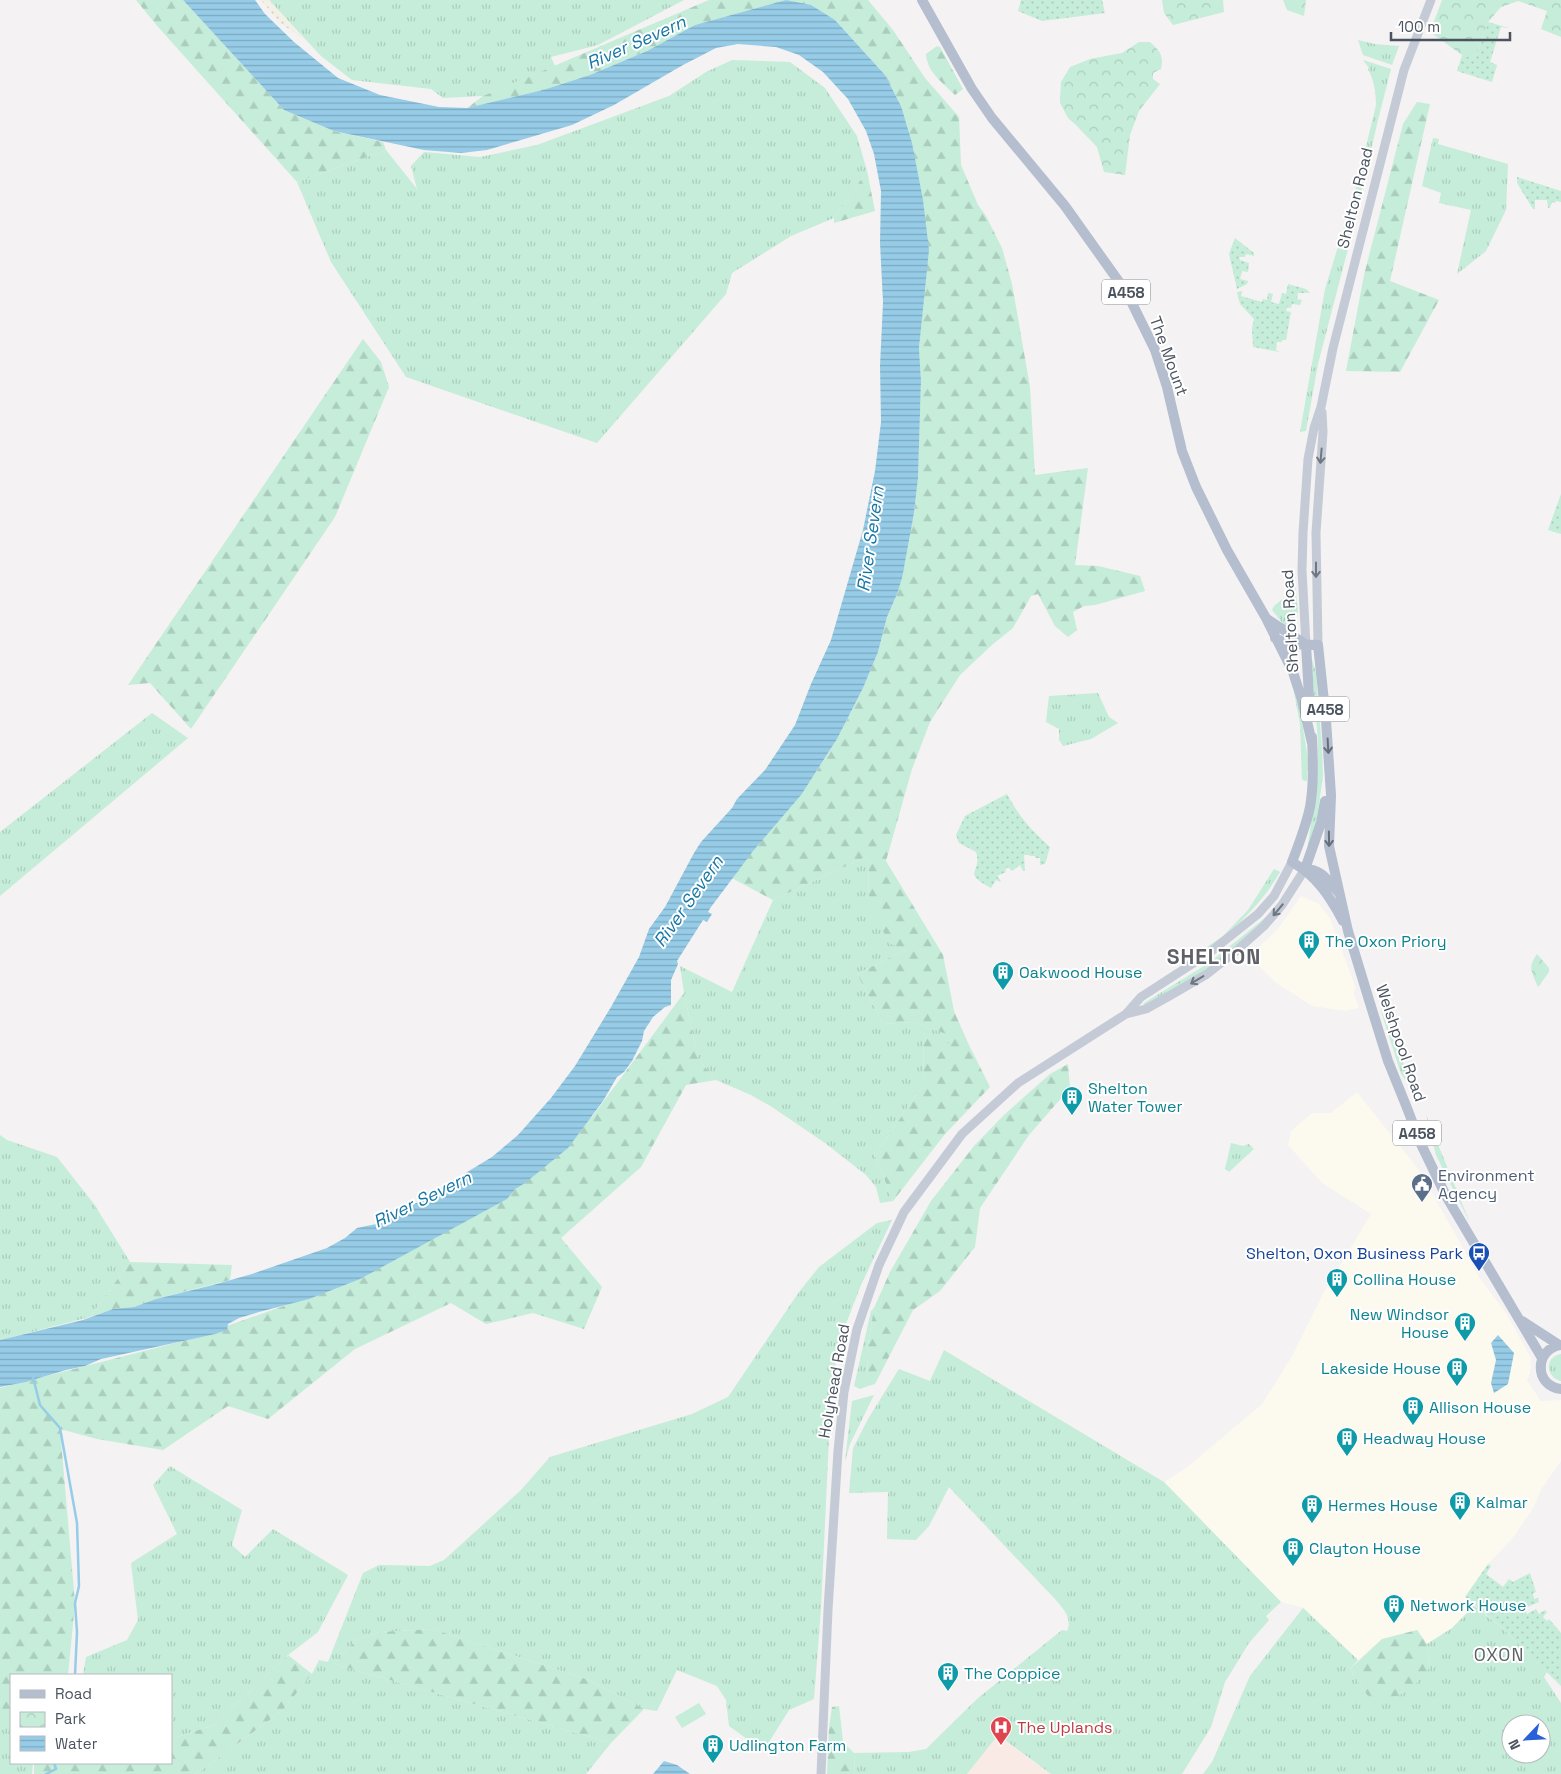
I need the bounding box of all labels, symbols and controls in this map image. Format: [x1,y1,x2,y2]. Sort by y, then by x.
water label: River Severn [583,9,690,74]
scale bar [1391,10,1510,42]
text: 100 m [1398,17,1440,36]
street label: Shelton Road [1332,145,1378,251]
road number: A458 [1102,280,1150,304]
street label: The Mount [1145,313,1193,399]
one-way arrow [1316,447,1326,463]
water label: River Severn [851,484,889,593]
one-way arrow [1311,561,1320,577]
street label: Shelton Road [1277,569,1303,673]
road number: A458 [1301,696,1349,722]
one-way arrow [1323,738,1332,754]
one-way arrow [1324,830,1334,847]
water label: River Severn [648,850,728,951]
one-way arrow [1272,903,1284,916]
building icon: The Oxon Priory [1297,929,1321,960]
place label: The Oxon Priory [1325,931,1447,952]
district label: SHELTON [1167,943,1261,970]
building icon: Oakwood House [991,960,1015,991]
place label: Oakwood House [1019,962,1142,983]
one-way arrow [1190,975,1204,985]
street label: Welshpool Road [1371,982,1431,1104]
place label: Shelton Water Tower [1088,1078,1183,1117]
building icon: Shelton Water Tower [1060,1085,1084,1116]
road number: A458 [1393,1120,1441,1146]
water label: River Severn [369,1165,476,1233]
place label: Environment Agency [1438,1165,1535,1204]
public building icon: Environment Agency [1410,1172,1434,1203]
bus stop icon: Shelton, Oxon Business Park [1467,1241,1491,1272]
place label: Shelton, Oxon Business Park [1246,1243,1463,1264]
building icon: Collina House [1325,1267,1349,1298]
place label: Collina House [1353,1269,1456,1290]
place label: New Windsor House [1350,1304,1449,1343]
building icon: New Windsor House [1453,1311,1477,1342]
street label: Holyhead Road [814,1322,854,1440]
building icon: Lakeside House [1445,1356,1469,1387]
place label: Lakeside House [1321,1358,1441,1379]
building icon: Allison House [1401,1395,1425,1426]
place label: Allison House [1429,1397,1531,1418]
building icon: Headway House [1335,1426,1359,1457]
place label: Headway House [1363,1428,1486,1449]
building icon: Kalmar [1448,1490,1472,1521]
place label: Kalmar [1476,1492,1528,1513]
building icon: Hermes House [1300,1493,1324,1524]
place label: Hermes House [1328,1495,1438,1516]
building icon: Clayton House [1281,1536,1305,1567]
place label: Clayton House [1309,1538,1421,1559]
building icon: Network House [1382,1593,1406,1624]
place label: Network House [1410,1595,1527,1616]
district label: OXON [1474,1643,1524,1666]
building icon: The Coppice [936,1661,960,1692]
place label: The Coppice [964,1663,1061,1684]
legend [10,1674,172,1764]
text: Road [55,1684,92,1703]
text: Park [55,1709,86,1728]
north arrow [1501,1714,1551,1764]
hospital icon: The Uplands [989,1715,1013,1746]
place label: The Uplands [1017,1717,1112,1738]
building icon: Udlington Farm [701,1733,725,1764]
text: Water [55,1734,98,1753]
place label: Udlington Farm [729,1735,846,1756]
text: N [1504,1736,1524,1753]

